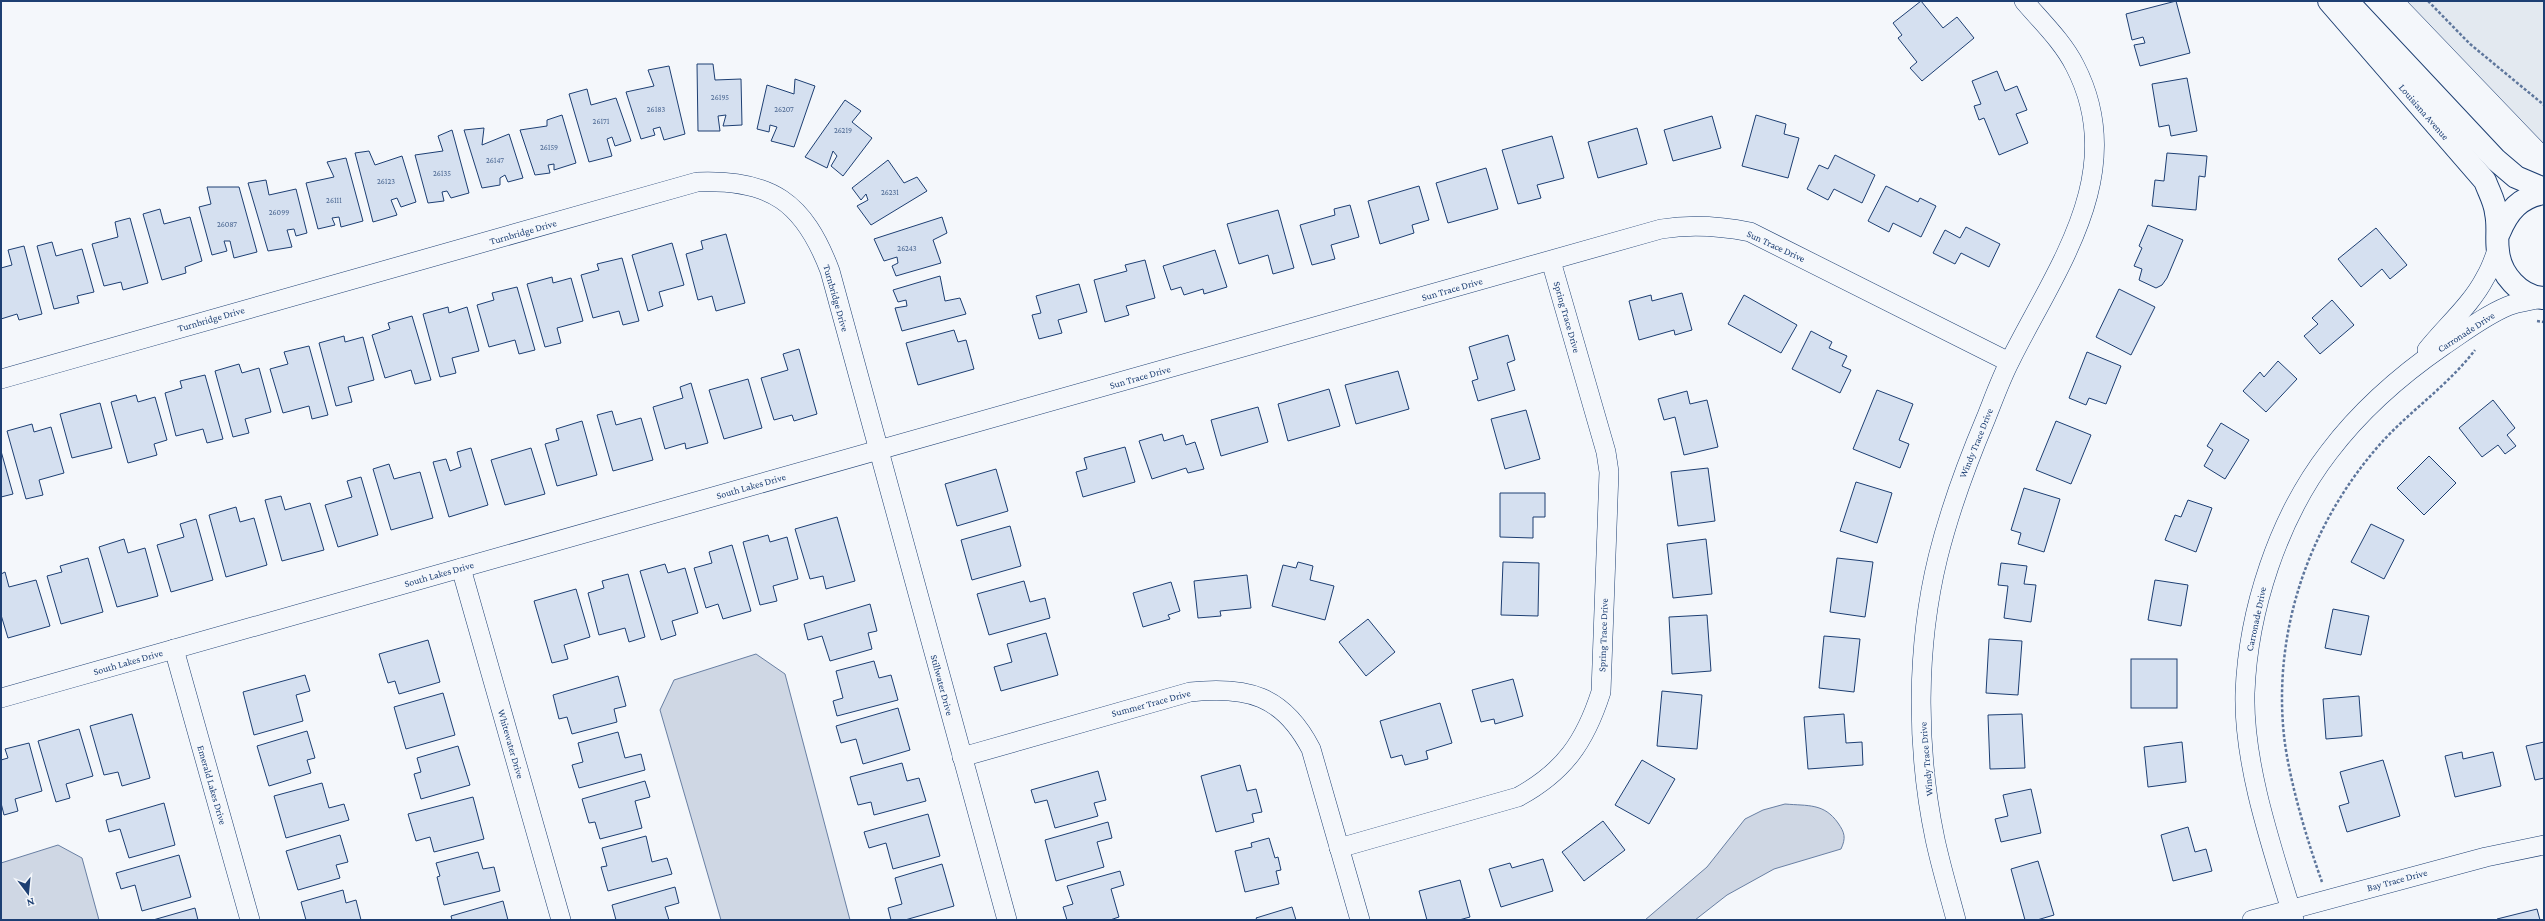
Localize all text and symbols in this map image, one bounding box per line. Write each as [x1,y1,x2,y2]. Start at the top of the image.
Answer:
street label: Louisiana Avenue [2397,82,2452,143]
house number: 26195 [711,93,729,102]
house number: 26183 [647,105,665,114]
house number: 26207 [774,105,794,114]
house number: 26171 [593,117,610,126]
house number: 26219 [834,126,852,135]
house number: 26159 [540,143,558,152]
house number: 26147 [486,156,504,165]
house number: 26135 [433,169,451,178]
house number: 26123 [377,177,395,186]
house number: 26231 [881,188,899,197]
house number: 26111 [326,196,342,205]
house number: 26099 [269,208,289,217]
street label: Turnbridge Drive [488,217,558,247]
house number: 26087 [217,220,237,229]
street label: Sun Trace Drive [1745,228,1807,265]
house number: 26243 [897,244,917,253]
street label: Turnbridge Drive [821,263,851,333]
street label: Sun Trace Drive [1420,275,1484,303]
street label: Spring Trace Drive [1552,280,1583,355]
street label: Turnbridge Drive [176,304,246,334]
street label: Carronade Drive [2435,309,2497,354]
street label: Sun Trace Drive [1108,363,1172,391]
street label: Windy Trace Drive [1957,406,1995,480]
street label: South Lakes Drive [715,471,788,501]
street label: South Lakes Drive [403,559,476,589]
street label: Carronade Drive [2244,585,2268,652]
street label: Spring Trace Drive [1596,597,1610,672]
street label: South Lakes Drive [92,647,165,677]
street label: Stillwater Drive [929,653,956,717]
street label: Summer Trace Drive [1110,687,1192,719]
street label: Whitewater Drive [496,708,526,780]
street label: Windy Trace Drive [1917,721,1935,796]
street label: Emerald Lakes Drive [195,744,229,826]
street label: Bay Trace Drive [2366,866,2429,893]
north arrow [8,873,48,913]
text: N [25,896,36,910]

